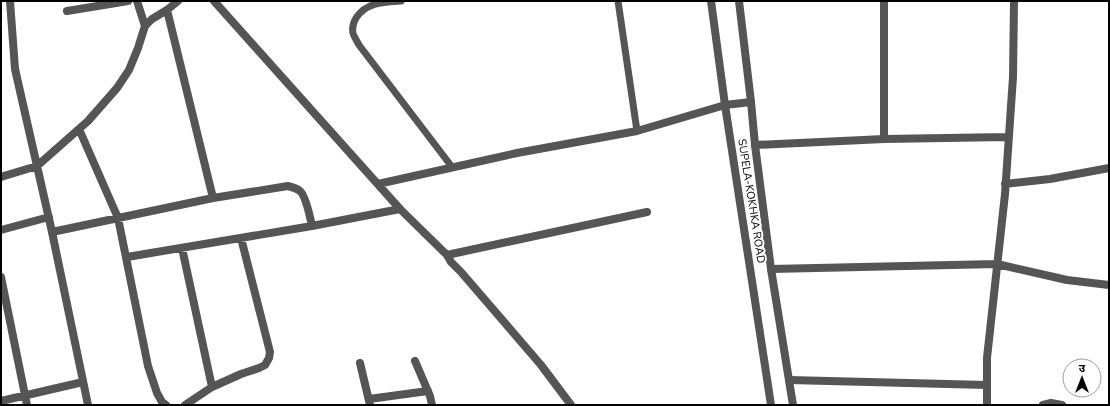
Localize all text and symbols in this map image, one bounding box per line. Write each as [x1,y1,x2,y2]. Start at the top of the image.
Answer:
street label: SUPELA-KOKHKA ROAD [734,138,769,264]
north arrow [1062,358,1102,398]
text: उ [1079,361,1086,376]

